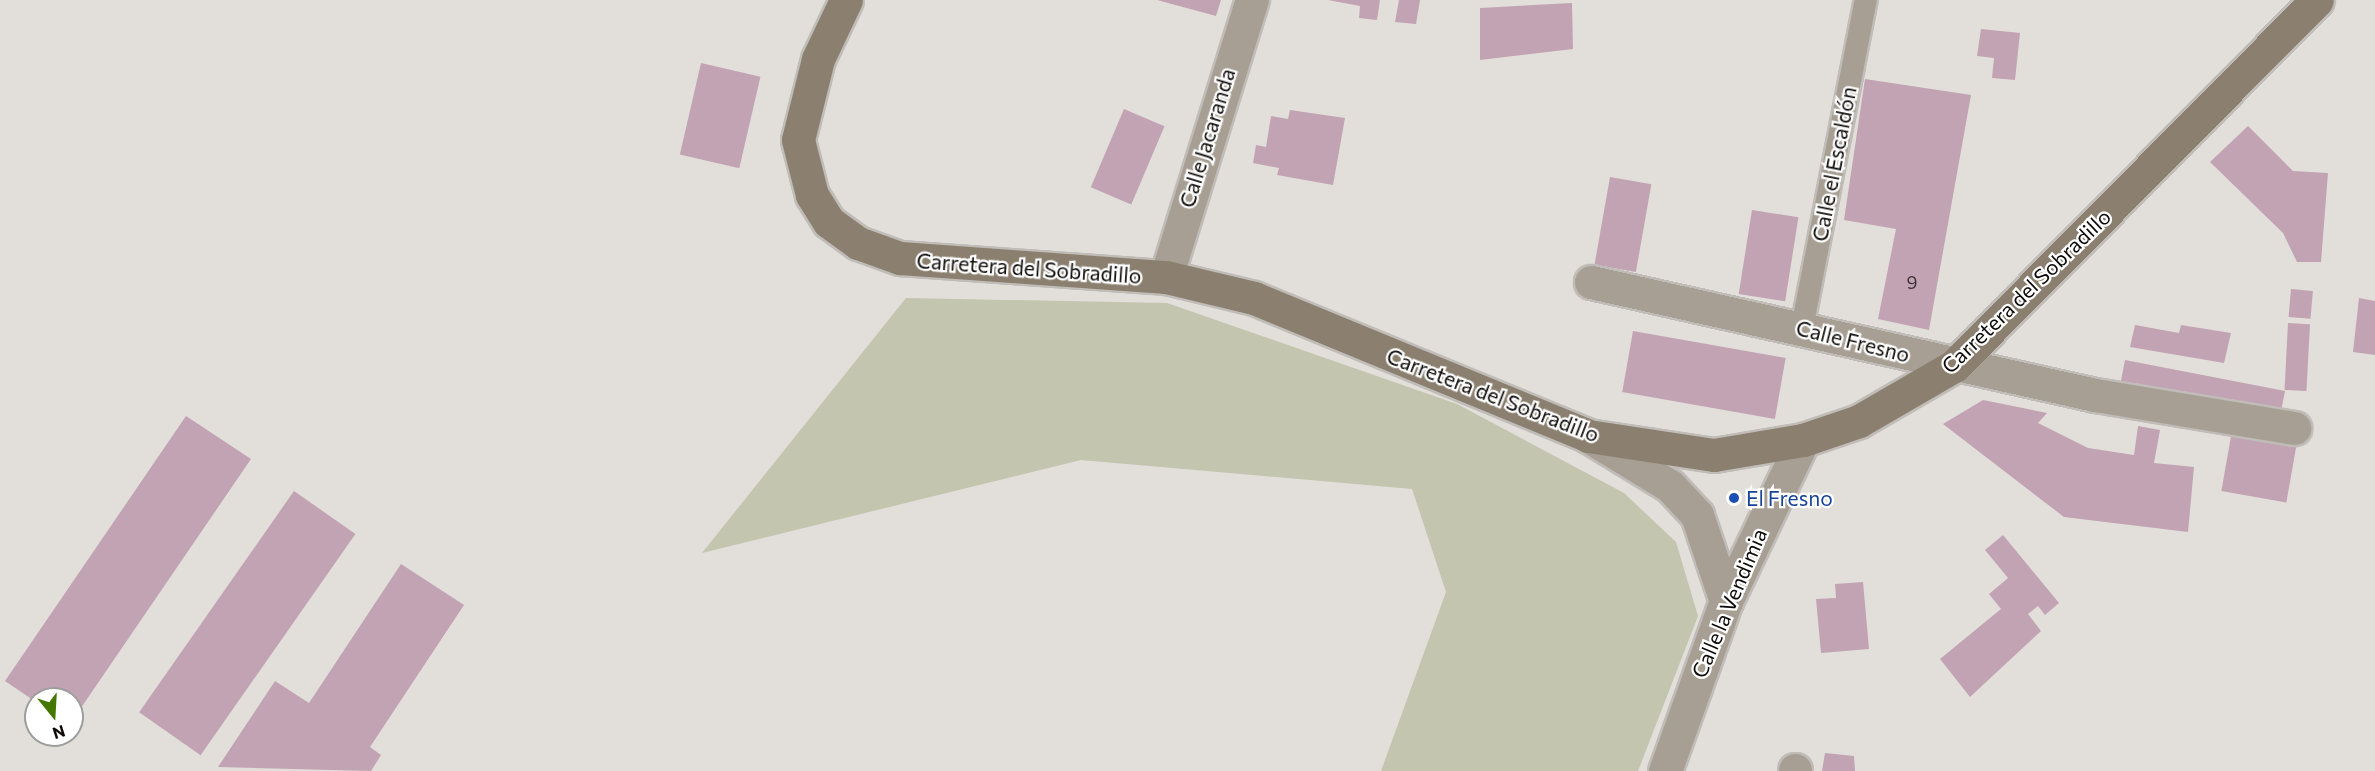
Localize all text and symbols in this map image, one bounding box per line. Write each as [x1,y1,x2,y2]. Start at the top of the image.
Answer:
street label: Calle Jacaranda [1174,66,1240,210]
street label: Calle el Escaldón [1807,85,1861,243]
street label: Carretera del Sobradillo [1936,204,2116,378]
street label: Carretera del Sobradillo [916,248,1142,288]
house number: 9 [1907,271,1917,293]
street label: Calle Fresno [1794,315,1912,367]
street label: Carretera del Sobradillo [1383,343,1603,447]
place label: El Fresno [1746,485,1833,511]
marker: El Fresno [1727,491,1741,505]
street label: Calle la Vendimia [1686,525,1772,681]
north arrow [24,687,84,747]
text: N [50,722,68,744]

